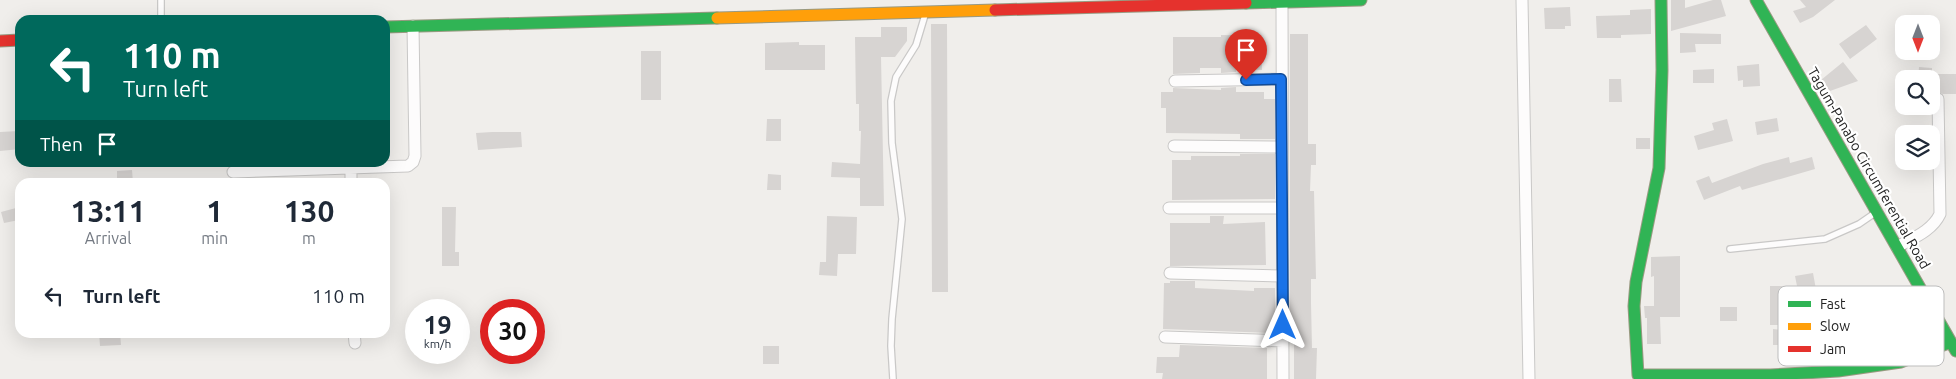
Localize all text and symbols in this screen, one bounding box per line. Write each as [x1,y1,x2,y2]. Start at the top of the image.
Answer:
north arrow [1895,15,1940,60]
map controls [1895,15,1940,170]
pin [1225,29,1267,80]
icon: left [40,35,105,100]
text: 110 m [123,35,221,75]
icon: arrive [1232,36,1260,64]
street label: Tagum-Panabo Circumferential Road [1805,64,1933,272]
button: search [1895,70,1940,115]
text: Turn left [123,76,208,101]
button: layers [1895,125,1940,170]
icon: arrive [93,130,121,158]
text: Then [40,133,83,155]
text: 13:11 [71,194,146,228]
text: 1 [206,194,223,228]
text: 130 [284,194,334,228]
text: Arrival [85,229,131,247]
text: min [201,229,228,247]
text: m [302,229,316,247]
icon: left [40,282,68,310]
text: Turn left [83,285,161,307]
text: 110 m [312,285,365,307]
legend [1778,286,1944,366]
text: Fast [1820,296,1846,312]
position arrow [1256,298,1308,350]
speed limit sign: 30 [480,299,545,364]
text: 19 [423,311,452,339]
text: Slow [1820,318,1850,334]
text: km/h [424,337,451,350]
text: Jam [1820,341,1846,357]

